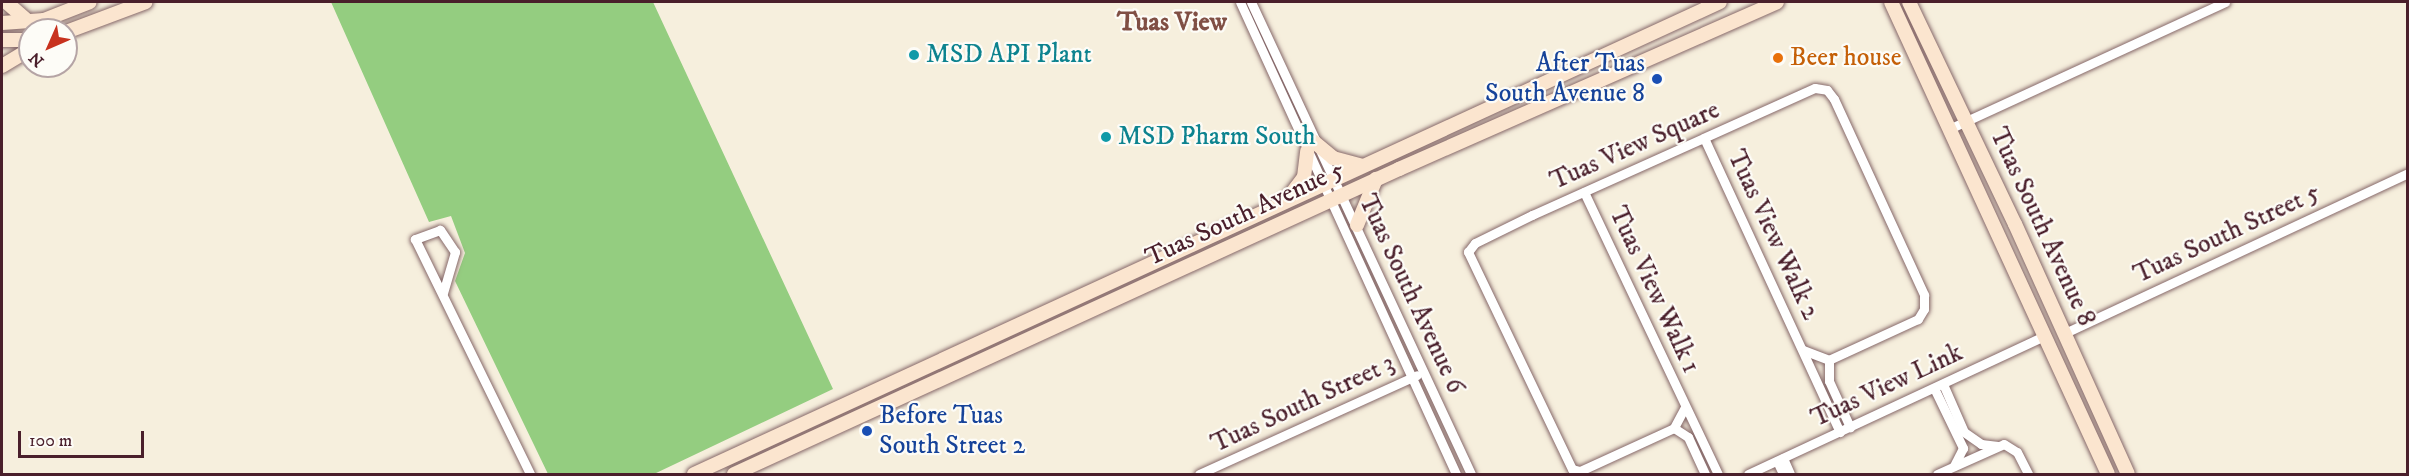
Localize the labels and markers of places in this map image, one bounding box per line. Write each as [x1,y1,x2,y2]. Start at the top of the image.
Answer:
place label: MSD API Plant [926,39,1092,71]
place label: Beer house [1790,42,1901,74]
marker: MSD API Plant [907,48,921,62]
place label: After Tuas South Avenue 8 [1485,48,1645,110]
marker: Beer house [1771,51,1785,65]
marker: After Tuas South Avenue 8 [1650,72,1664,86]
place label: MSD Pharm South [1118,121,1316,153]
marker: MSD Pharm South [1099,130,1113,144]
place label: Before Tuas South Street 2 [879,400,1025,461]
marker: Before Tuas South Street 2 [860,424,874,438]

